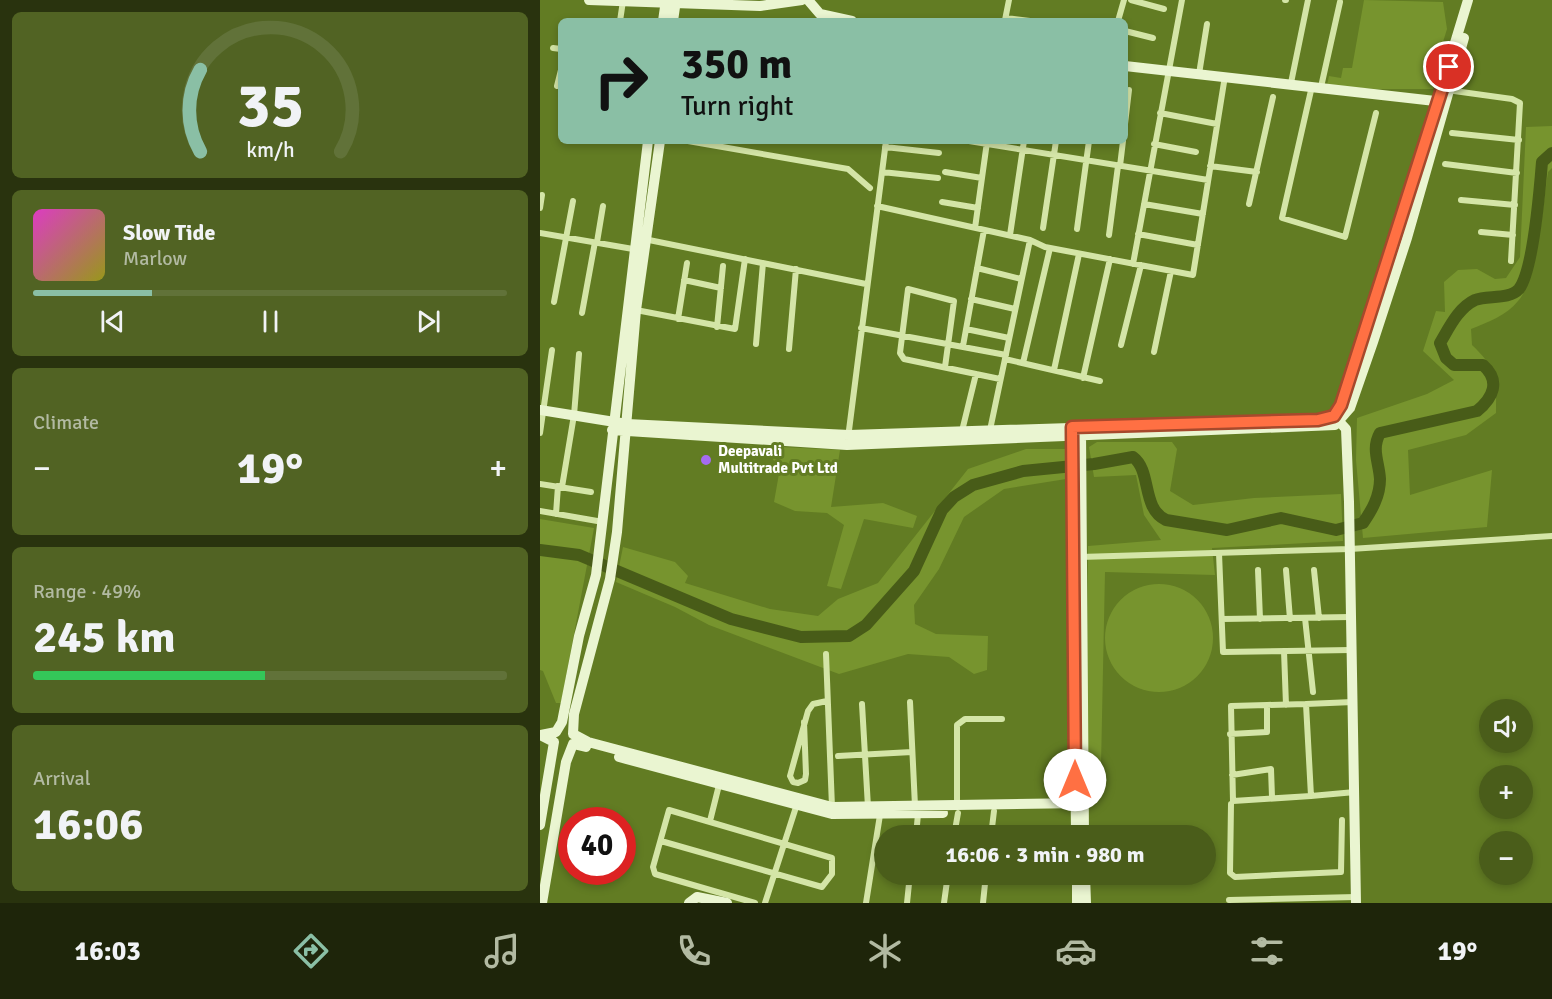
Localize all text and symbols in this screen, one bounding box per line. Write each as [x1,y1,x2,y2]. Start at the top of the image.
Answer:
text: 350 m [681,39,792,90]
pin [1423,41,1474,92]
icon: right [582,42,660,120]
icon: arrive [1432,50,1465,83]
text: 35 [236,67,304,144]
text: Turn right [681,90,794,123]
text: km/h [246,137,294,163]
text: Slow Tide [123,219,215,246]
text: Marlow [123,246,187,271]
icon: previous [96,305,129,338]
icon: pause [254,305,287,338]
icon: next [412,305,445,338]
text: Climate [33,410,99,435]
text: 19° [237,441,303,496]
place label: Deepavali Multitrade Pvt Ltd [718,442,838,477]
text: − [33,448,51,489]
text: + [489,448,507,489]
marker: Deepavali Multitrade Pvt Ltd [699,453,713,467]
text: Range · 49% [33,579,141,604]
text: 245 km [33,610,176,665]
map controls [1479,699,1533,885]
button: sound [1479,699,1533,753]
position arrow [1043,748,1107,812]
button: + [1479,765,1533,819]
text: Arrival [33,766,91,791]
text: 16:06 [33,797,143,852]
speed limit sign: 40 [558,807,636,885]
button: − [1479,831,1533,885]
text: 16:06 · 3 min · 980 m [945,841,1145,868]
icon: directions [290,930,332,972]
icon: music [481,930,523,972]
icon: phone [673,930,715,972]
icon: climate [864,930,906,972]
icon: car [1055,930,1097,972]
icon: filters [1246,930,1288,972]
text: 16:03 [75,935,141,968]
text: 19° [1437,935,1477,968]

